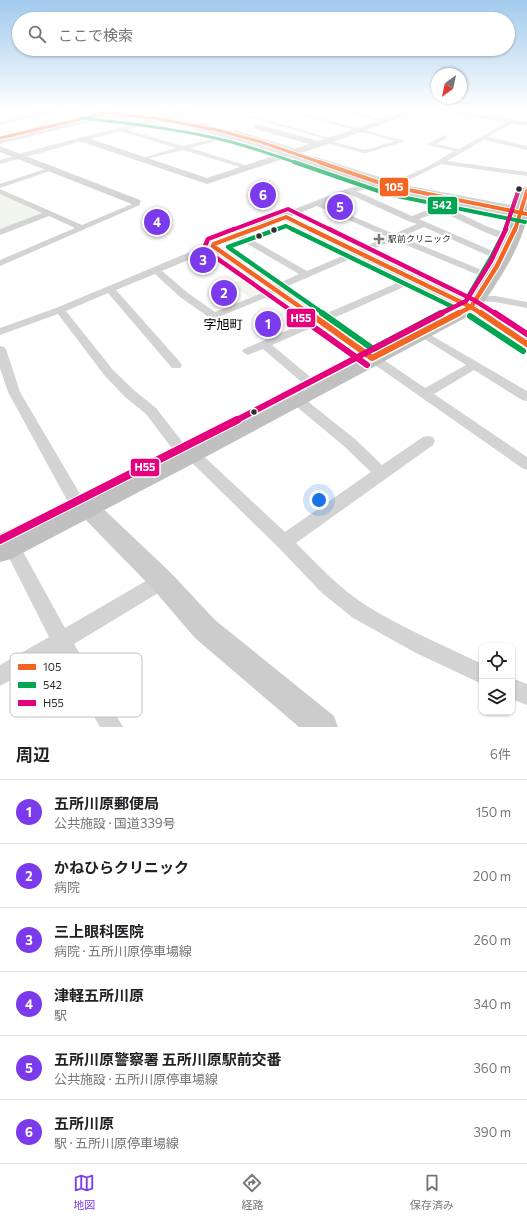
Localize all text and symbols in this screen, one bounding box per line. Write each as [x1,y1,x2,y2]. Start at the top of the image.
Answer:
search box [12,12,515,56]
icon: search [26,23,48,45]
text: ここで検索 [58,26,133,44]
north arrow [431,68,467,104]
line badge: 105 [379,177,409,197]
pin: 6 [250,180,276,210]
text: 105 [385,180,403,193]
unlabelled marker [514,184,524,194]
pin: 5 [327,192,353,222]
line badge: 542 [427,196,458,215]
text: 542 [432,198,452,211]
pin: 4 [144,207,170,237]
unlabelled marker [269,225,279,235]
unlabelled marker [254,231,264,241]
marker: 駅前クリニック [373,233,385,245]
place label: 駅前クリニック [388,233,451,244]
pin: 3 [190,245,216,275]
pin: 2 [211,278,237,308]
line badge: H55 [286,308,316,328]
pin: 1 [255,309,281,339]
text: H55 [290,311,312,324]
district label: 字旭町 [203,316,243,332]
unlabelled marker [249,407,259,417]
line badge: H55 [130,458,160,477]
text: H55 [134,460,156,473]
your location [309,490,329,510]
map controls [479,643,515,715]
button: locate [479,643,515,679]
legend [10,653,142,717]
text: 105 [43,660,61,673]
text: 542 [43,678,62,691]
button: layers [479,679,515,715]
text: H55 [43,696,64,709]
text: 周辺 [16,744,50,765]
text: 6件 [490,746,511,762]
text: 五所川原郵便局 [54,794,159,812]
text: 1 [26,804,32,820]
text: 150 m [476,804,511,820]
text: 公共施設 · 国道339号 [54,815,176,831]
text: かねひらクリニック [54,858,189,876]
text: 2 [25,868,33,884]
text: 200 m [473,868,511,884]
text: 病院 [54,879,80,895]
text: 三上眼科医院 [54,922,144,940]
text: 3 [25,932,33,948]
text: 260 m [474,932,511,948]
text: 病院 · 五所川原停車場線 [54,943,192,959]
text: 津軽五所川原 [54,986,144,1004]
text: 4 [25,996,33,1012]
text: 340 m [473,996,511,1012]
text: 駅 [54,1007,67,1023]
text: 五所川原警察署 五所川原駅前交番 [54,1050,282,1068]
text: 5 [25,1060,33,1076]
text: 360 m [473,1060,511,1076]
text: 公共施設 · 五所川原停車場線 [54,1071,218,1087]
text: 五所川原 [54,1114,114,1132]
text: 6 [25,1124,33,1140]
text: 390 m [473,1124,511,1140]
text: 駅 · 五所川原停車場線 [54,1135,179,1151]
tab: 地図 [73,1172,95,1212]
tab: 経路 [241,1172,263,1212]
tab: 保存済み [410,1172,454,1212]

